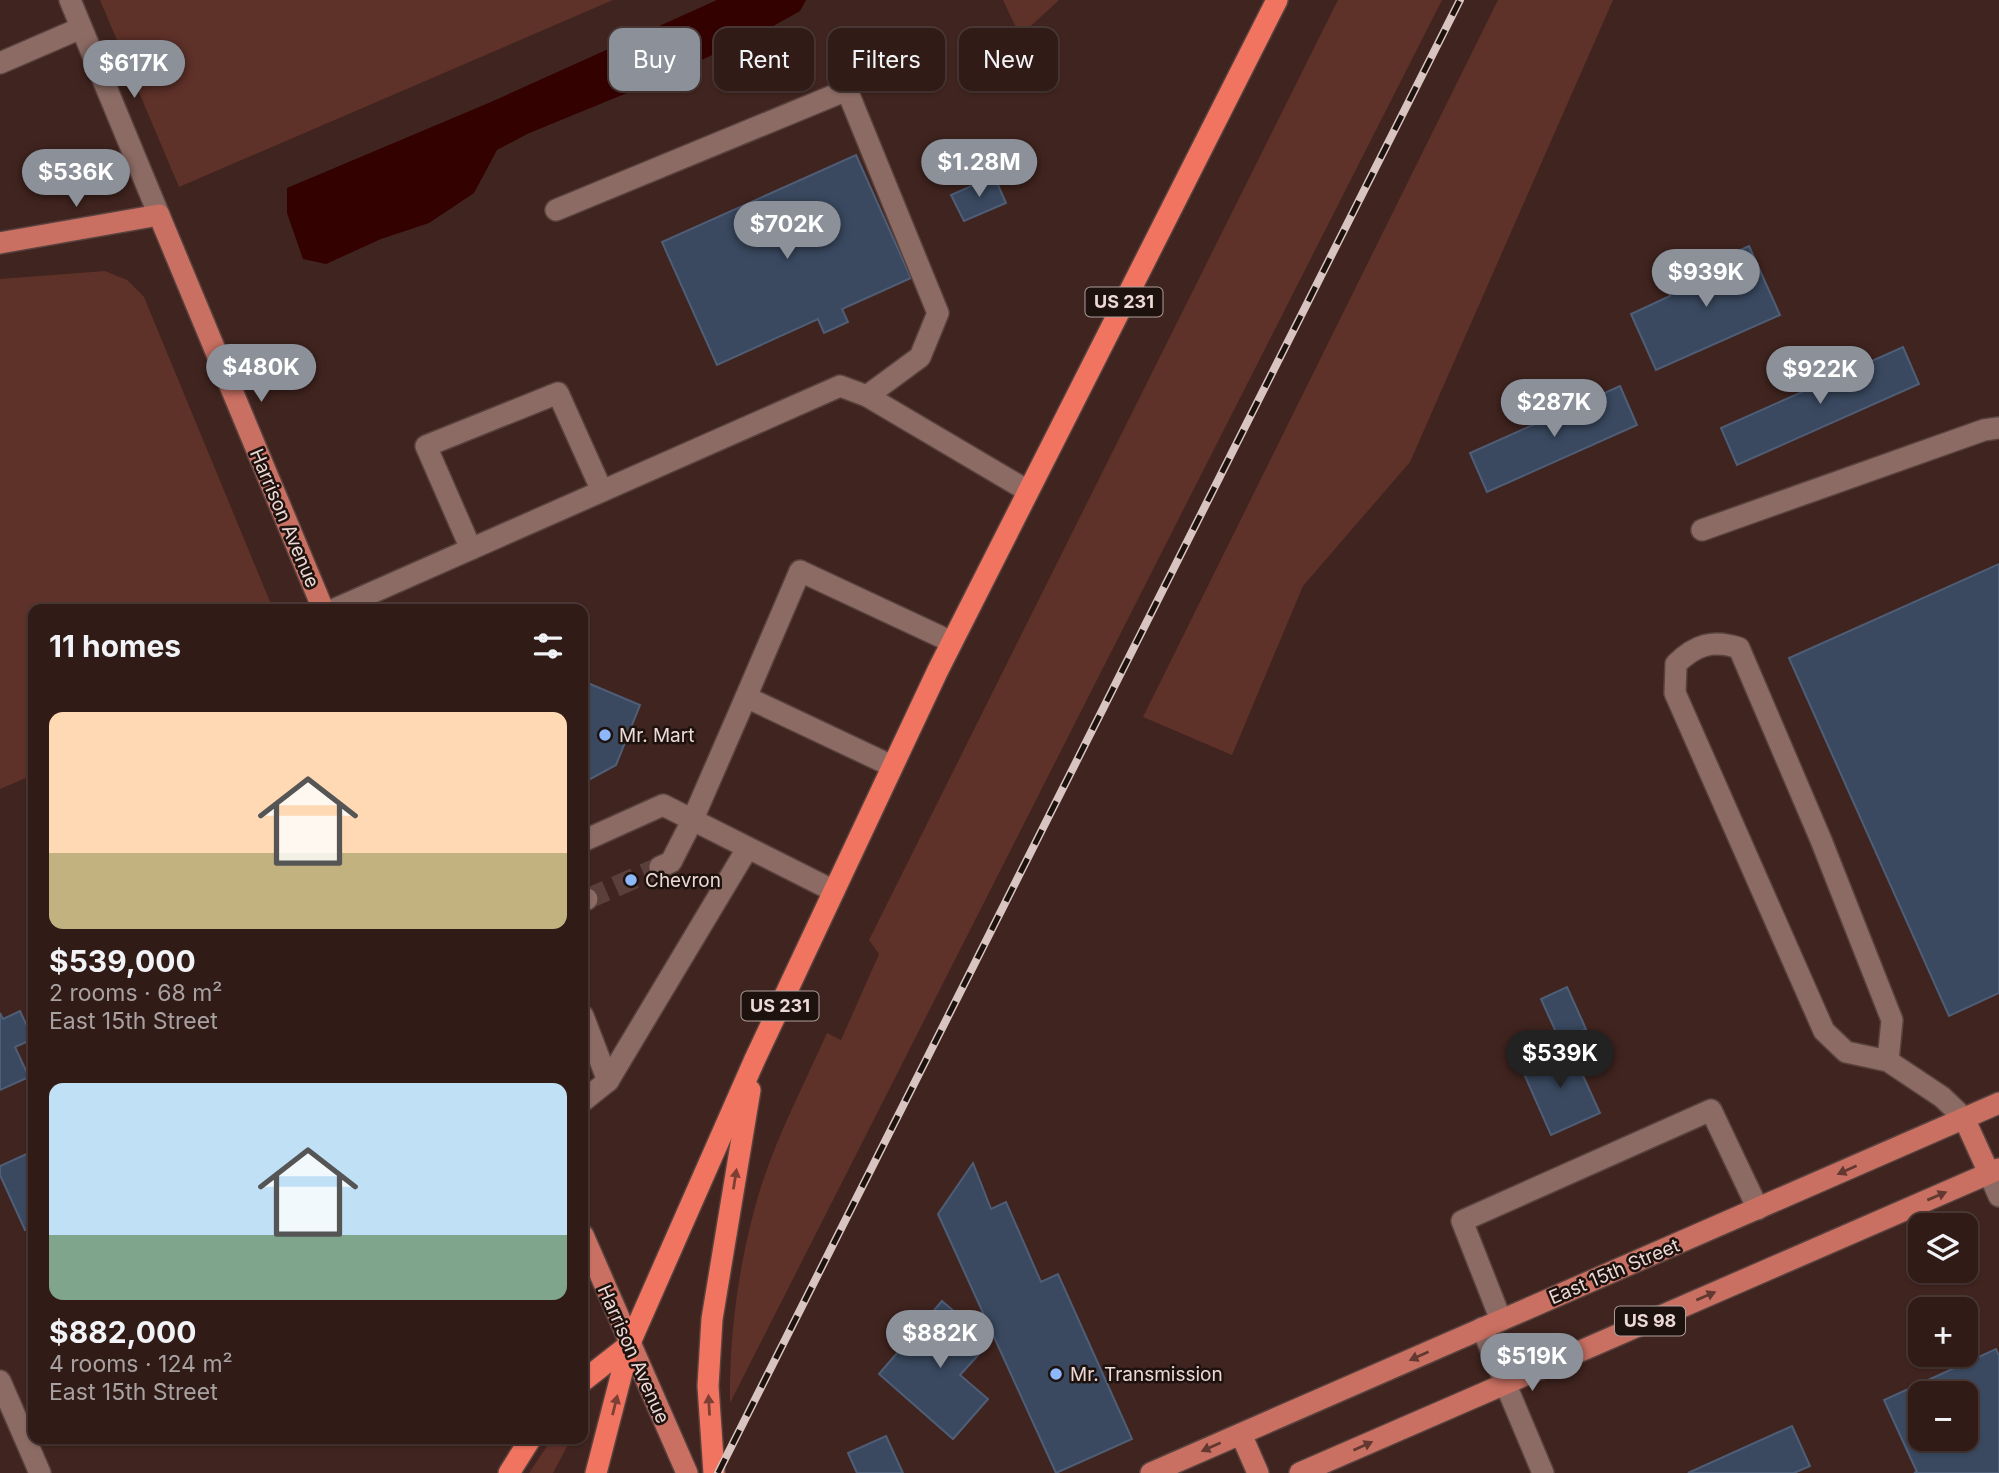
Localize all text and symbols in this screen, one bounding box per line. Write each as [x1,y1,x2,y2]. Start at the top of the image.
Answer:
chip: Buy [609,28,700,91]
chip: Rent [714,28,814,91]
chip: Filters [828,28,945,91]
chip: New [959,28,1058,91]
pin: $617K [85,41,183,100]
text: $617K [99,49,169,77]
pin: $1.28M [922,140,1036,199]
text: $1.28M [937,148,1021,176]
pin: $536K [27,150,125,209]
text: $536K [38,158,114,186]
pin: $702K [738,202,836,261]
text: $702K [750,210,824,238]
pin: $939K [1657,250,1755,309]
text: $939K [1668,258,1744,286]
road number: US 231 [1086,288,1162,316]
pin: $480K [212,344,310,404]
pin: $922K [1771,346,1869,406]
text: $480K [222,353,300,381]
text: $922K [1782,355,1858,383]
pin: $287K [1505,380,1603,439]
text: $287K [1517,388,1591,416]
street label: Harrison Avenue [245,445,324,591]
icon: filters [529,627,567,665]
text: 11 homes [49,628,181,664]
place label: Mr. Mart [619,724,694,747]
marker: Mr. Mart [597,727,613,743]
icon: home [245,758,371,884]
place label: Chevron [645,869,721,892]
marker: Chevron [623,872,639,888]
text: $539,000 [49,943,196,979]
text: 2 rooms · 68 m² [49,979,222,1007]
road number: US 231 [742,992,818,1021]
text: East 15th Street [49,1007,218,1035]
pin: $539K [1511,1030,1609,1090]
text: $539K [1522,1039,1598,1067]
icon: home [245,1129,371,1255]
one-way arrow [1837,1164,1857,1176]
one-way arrow [730,1168,741,1190]
one-way arrow [1927,1190,1948,1201]
map controls [1908,1213,1978,1451]
button: layers [1908,1213,1978,1283]
street label: East 15th Street [1546,1234,1683,1309]
street label: Harrison Avenue [593,1281,674,1427]
one-way arrow [1696,1290,1717,1301]
button: + [1908,1297,1978,1367]
road number: US 98 [1615,1306,1685,1336]
pin: $882K [891,1310,989,1370]
text: $882,000 [49,1314,196,1350]
text: $882K [902,1319,978,1347]
pin: $519K [1483,1334,1581,1393]
text: $519K [1496,1342,1568,1370]
text: 4 rooms · 124 m² [49,1350,233,1378]
one-way arrow [1409,1351,1430,1362]
place label: Mr. Transmission [1070,1363,1223,1386]
marker: Mr. Transmission [1048,1366,1064,1382]
text: East 15th Street [49,1378,218,1406]
button: − [1908,1381,1978,1451]
one-way arrow [609,1394,620,1416]
one-way arrow [704,1394,715,1416]
one-way arrow [1353,1440,1373,1452]
one-way arrow [1201,1441,1221,1453]

